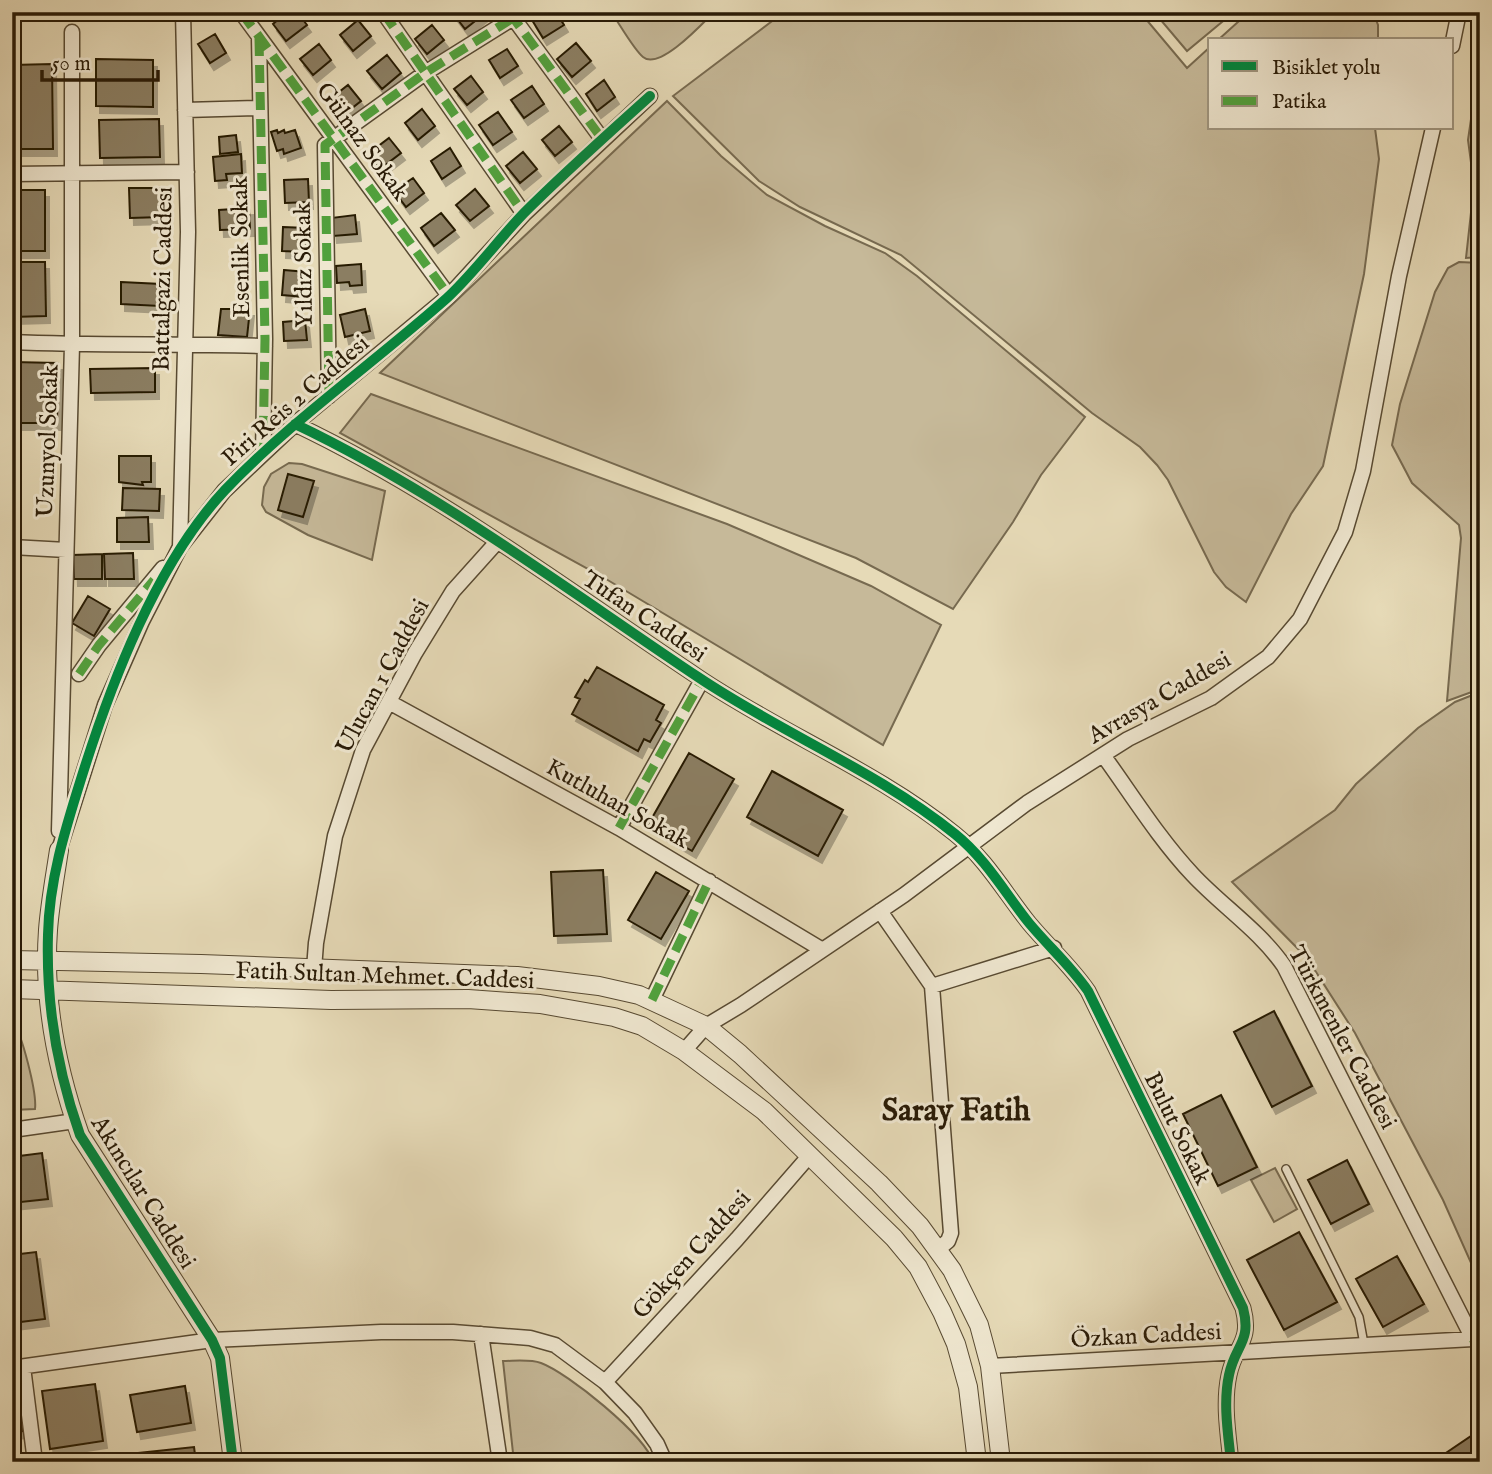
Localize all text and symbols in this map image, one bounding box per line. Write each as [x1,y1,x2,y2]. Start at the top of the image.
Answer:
scale bar [42,38,158,82]
legend [1208,38,1454,130]
text: 50 m [52,51,91,78]
text: Bisiklet yolu [1272,55,1381,82]
street label: Gülnaz Sokak [308,77,415,207]
text: Patika [1272,89,1327,116]
street label: Esenlik Sokak [225,176,258,318]
street label: Battalgazi Caddesi [146,186,181,372]
street label: Yıldız Sokak [288,202,321,328]
street label: Piri Reis 2 Caddesi [216,329,376,474]
street label: Uzunyol Sokak [30,364,67,518]
street label: Tufan Caddesi [576,564,712,670]
street label: Ulucan 1 Caddesi [329,594,437,760]
street label: Avrasya Caddesi [1082,645,1237,752]
street label: Kutluhan Sokak [540,752,695,857]
street label: Türkmenler Caddesi [1280,941,1403,1135]
street label: Fatih Sultan Mehmet. Caddesi [235,956,535,997]
street label: Bulut Sokak [1136,1067,1217,1190]
district label: Saray Fatih [882,1091,1031,1132]
street label: Akıncılar Caddesi [83,1110,202,1275]
street label: Gökçen Caddesi [626,1184,758,1326]
street label: Özkan Caddesi [1070,1317,1222,1356]

